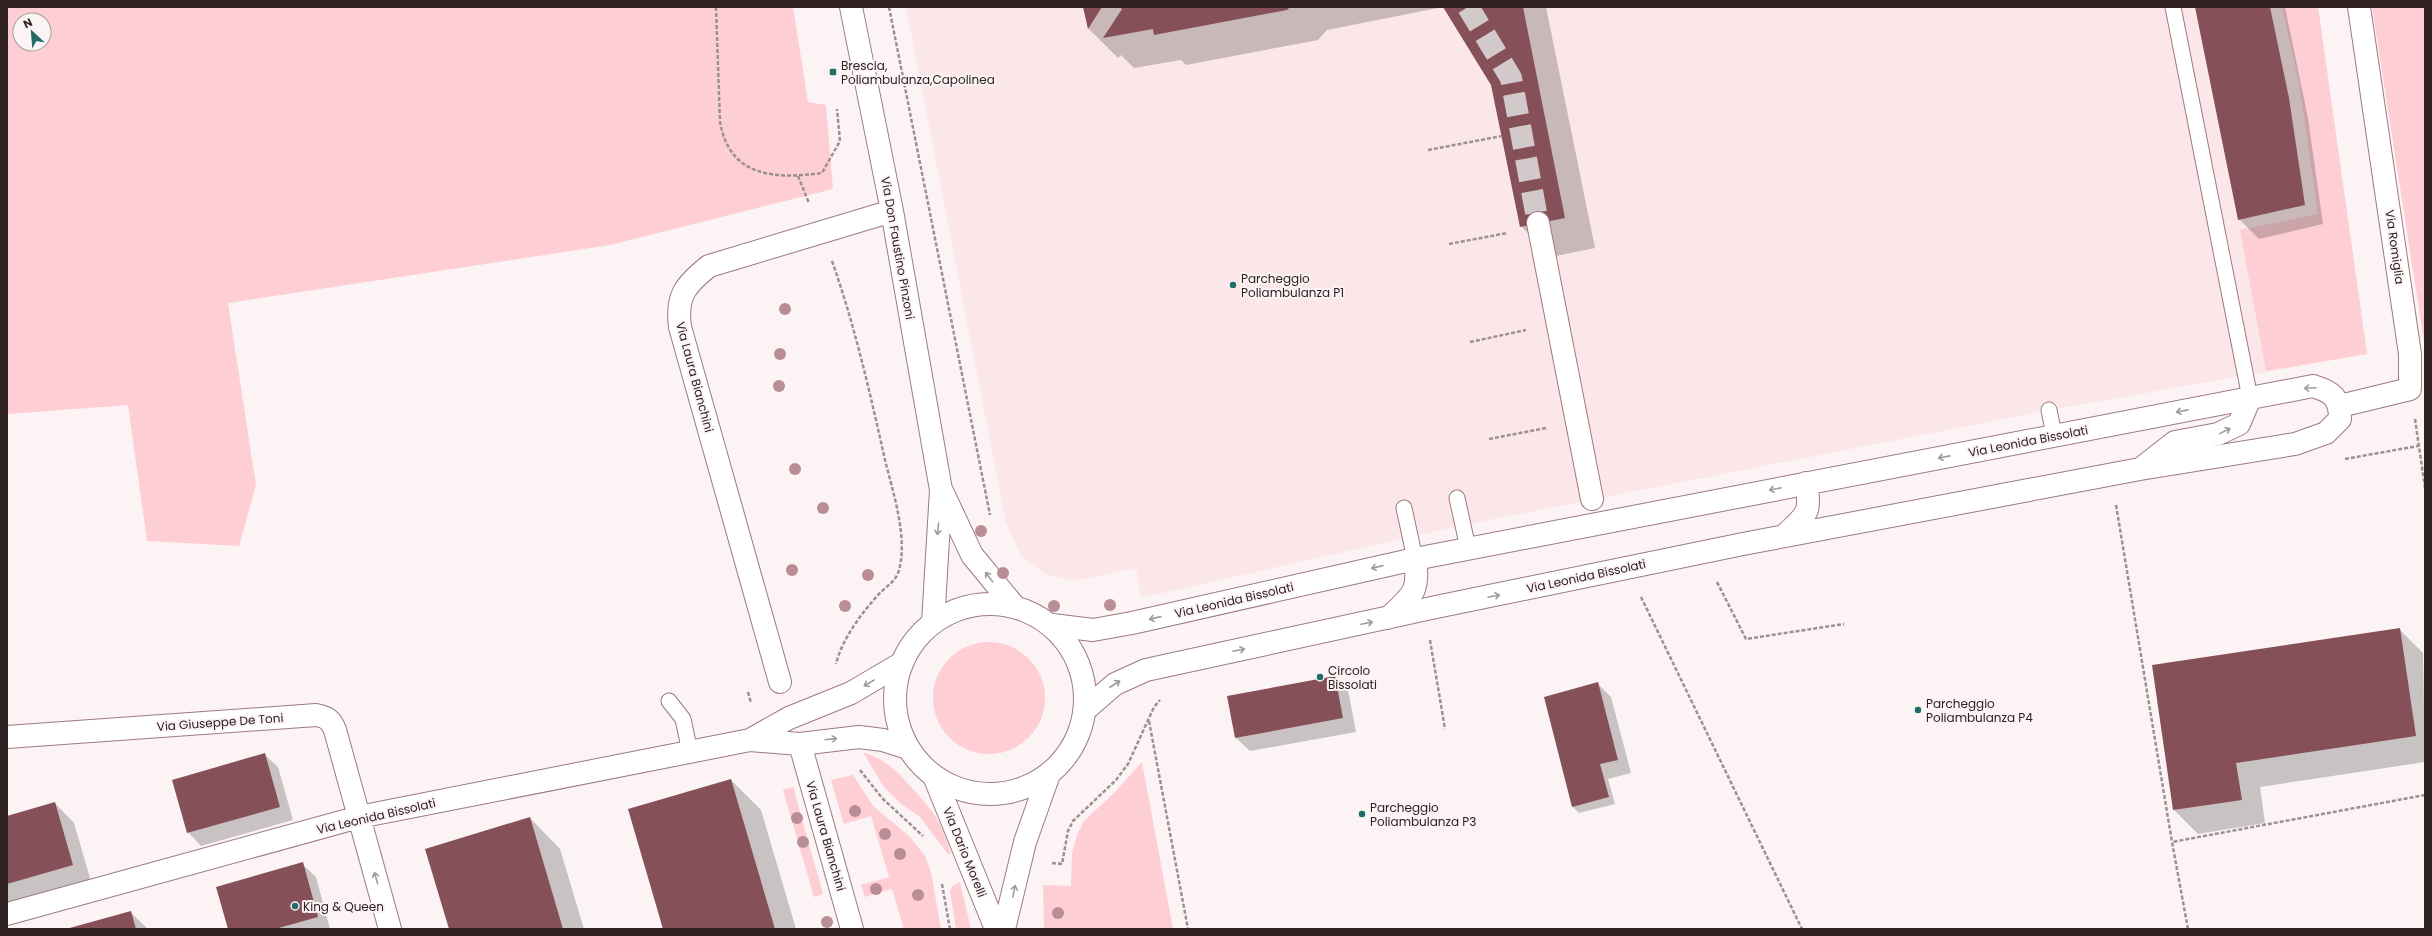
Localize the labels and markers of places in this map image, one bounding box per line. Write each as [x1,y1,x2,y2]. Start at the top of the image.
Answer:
place label: Brescia, Poliambulanza,Capolinea [841,57,995,88]
marker: Brescia, Poliambulanza,Capolinea [828,67,838,77]
place label: Parcheggio Poliambulanza P1 [1241,270,1344,301]
marker: Parcheggio Poliambulanza P1 [1228,280,1238,290]
place label: Circolo Bissolati [1328,662,1377,693]
marker: Circolo Bissolati [1315,672,1325,682]
place label: Parcheggio Poliambulanza P4 [1926,695,2033,726]
marker: Parcheggio Poliambulanza P4 [1913,705,1923,715]
place label: Parcheggio Poliambulanza P3 [1370,799,1476,830]
marker: Parcheggio Poliambulanza P3 [1357,809,1367,819]
place label: King & Queen [303,898,384,915]
marker: King & Queen [290,901,300,911]

